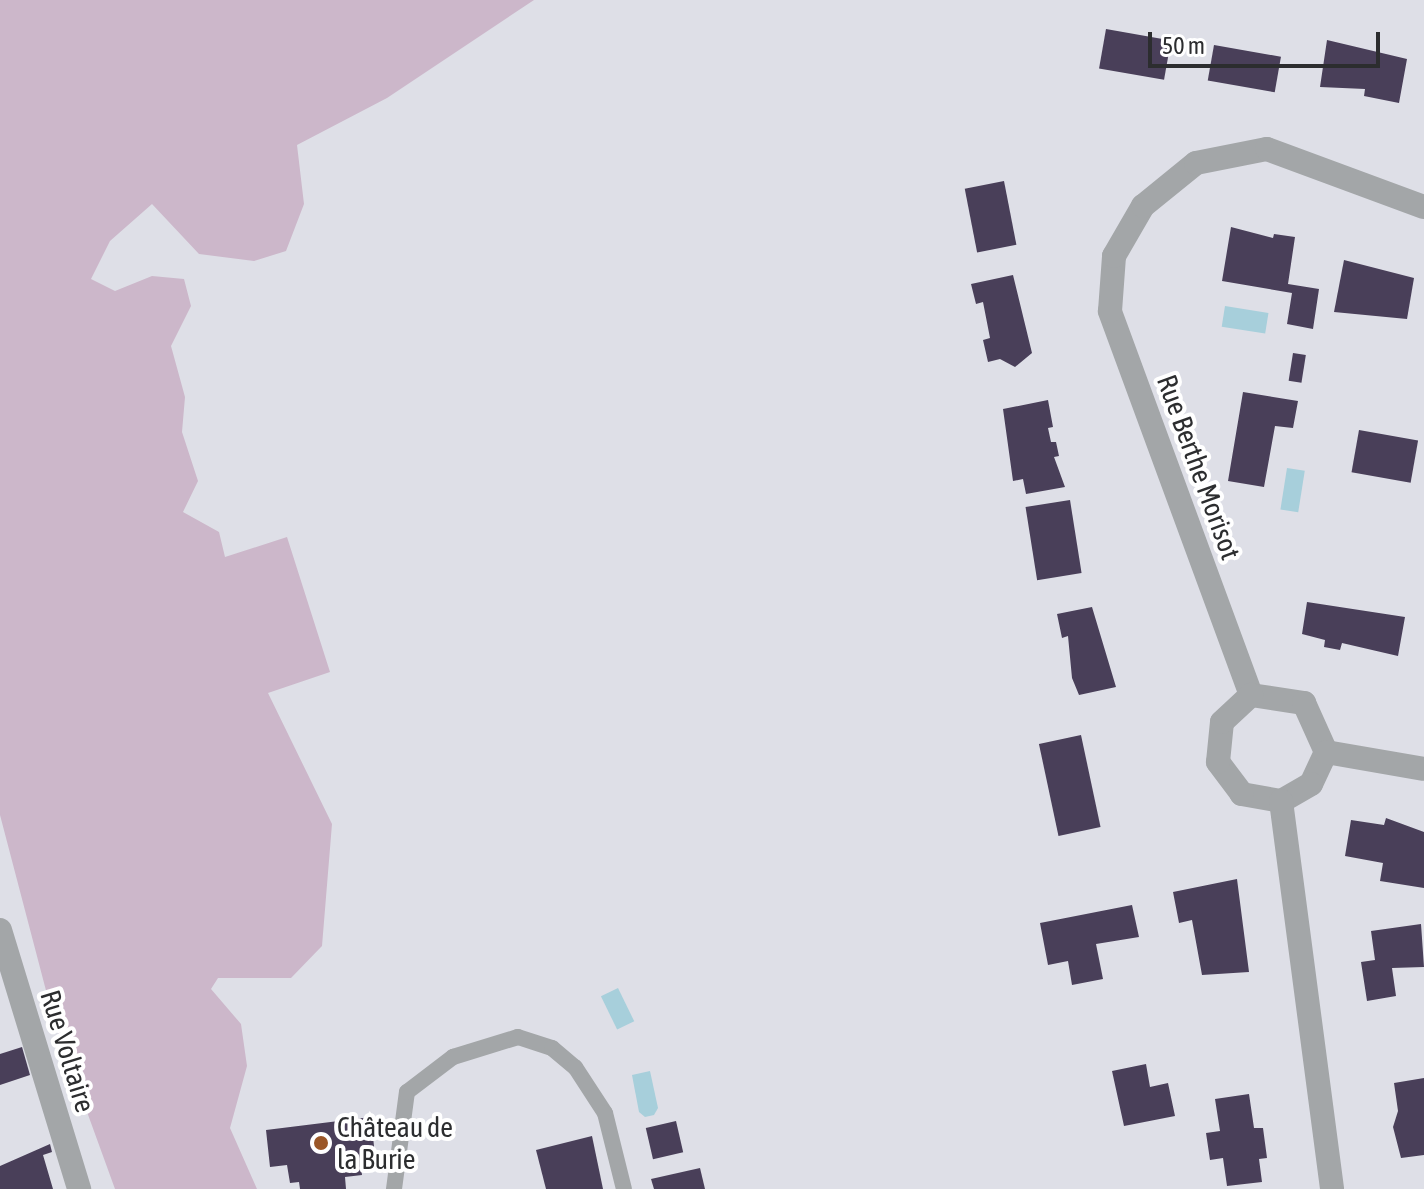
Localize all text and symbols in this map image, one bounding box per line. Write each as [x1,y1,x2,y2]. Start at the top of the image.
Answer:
scale bar [1152,16,1384,66]
text: 50 m [1162,32,1205,59]
street label: Rue Berthe Morisot [1150,370,1248,564]
street label: Rue Voltaire [34,986,102,1116]
place label: Château de la Burie [337,1110,453,1176]
marker: Château de la Burie [312,1134,330,1152]

